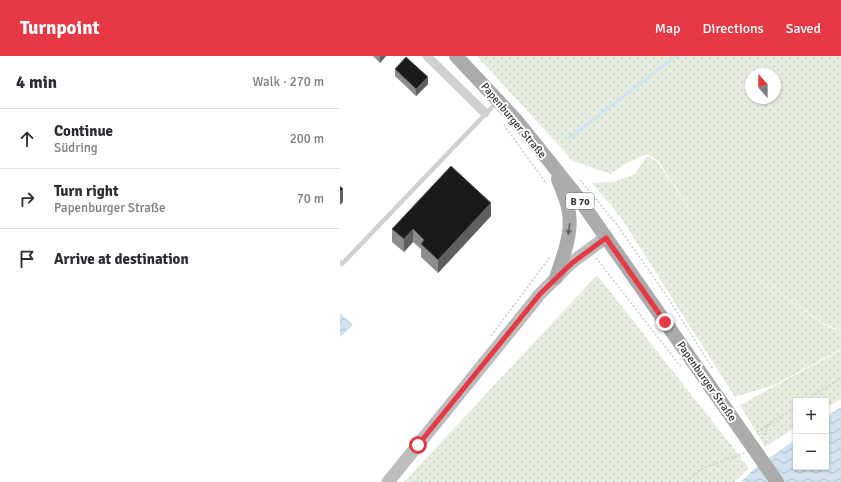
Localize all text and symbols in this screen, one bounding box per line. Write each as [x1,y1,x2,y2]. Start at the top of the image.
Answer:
text: Turnpoint [20,16,100,40]
text: Map [655,20,681,37]
text: Directions [703,20,764,37]
text: Saved [786,20,821,37]
north arrow [745,68,781,104]
text: 4 min [16,72,57,93]
text: Walk · 270 m [253,74,324,90]
street label: Papenburger Straße [478,80,549,161]
text: Continue [54,122,113,140]
icon: ahead [16,128,38,150]
text: 200 m [290,131,324,147]
text: Südring [54,140,98,156]
text: Turn right [54,182,119,200]
icon: right [16,188,38,210]
text: 70 m [297,191,324,207]
road number: B 70 [566,193,594,209]
text: Papenburger Straße [54,200,166,216]
one-way arrow [566,223,572,235]
icon: arrive [16,248,38,270]
text: Arrive at destination [54,250,189,268]
route end [656,313,674,331]
street label: Papenburger Straße [674,339,739,424]
map controls [793,398,829,470]
button: + [793,398,829,434]
button: − [793,434,829,470]
route start [409,436,427,454]

